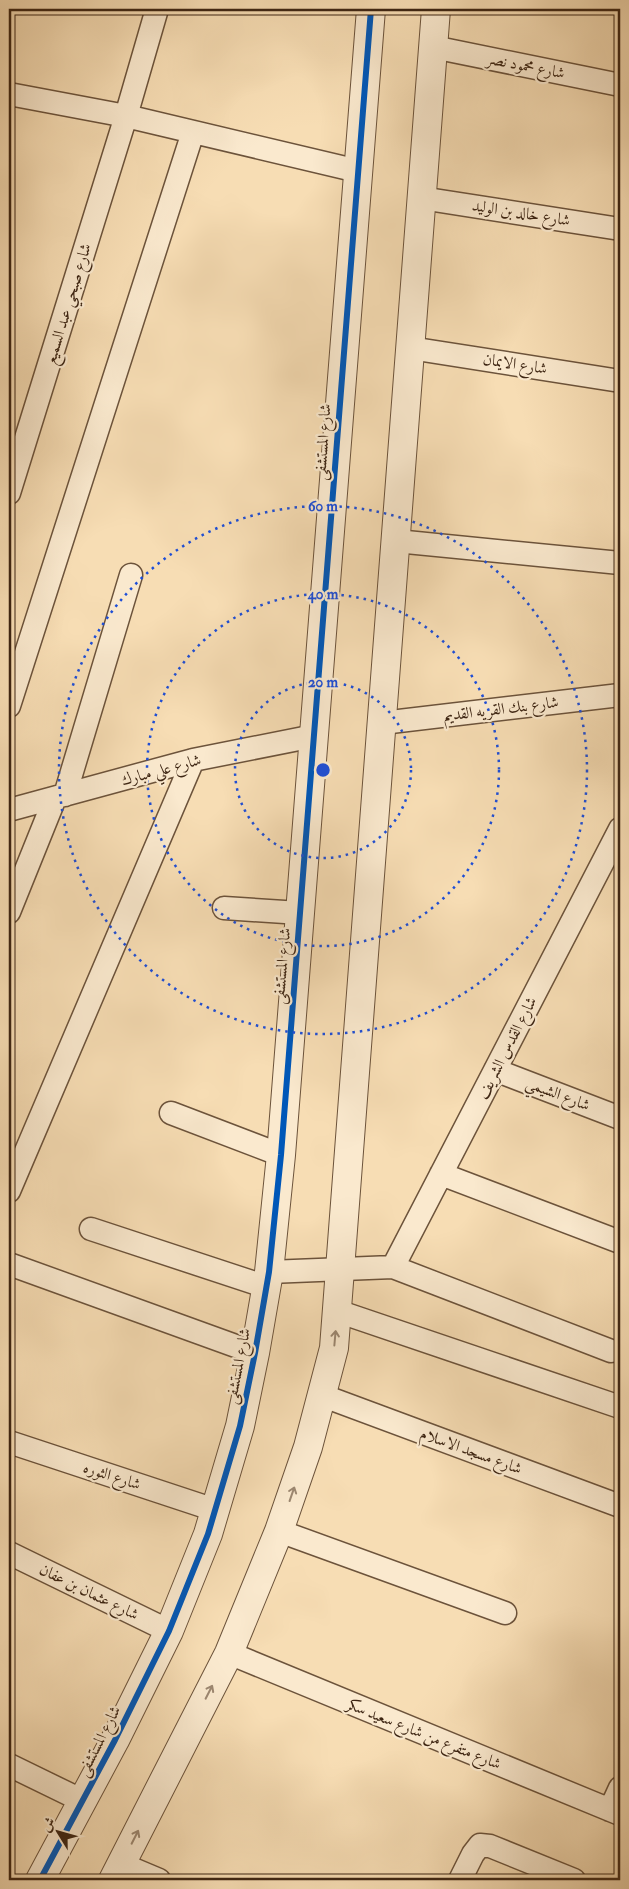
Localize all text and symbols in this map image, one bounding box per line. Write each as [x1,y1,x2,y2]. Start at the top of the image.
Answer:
street label: شارع محمود نصر [483,48,567,86]
street label: شارع خالد بن الوليد [470,195,572,234]
street label: شارع صبحي عبد السميع [40,241,101,368]
street label: شارع الايمان [481,349,549,382]
street label: شارع المستشفى [310,403,339,481]
text: 60 m [308,497,338,516]
text: 40 m [307,585,339,604]
text: 20 m [308,673,338,692]
street label: شارع بنك القريه القديم [442,692,560,730]
street label: شارع علي مبارك [119,750,205,795]
centre of rings [314,761,332,779]
street label: شارع المستشفى [269,927,298,1005]
street label: شارع القدس الشريف [473,993,544,1104]
street label: شارع الشيمي [521,1073,593,1120]
street label: شارع المستشفى [221,1326,258,1406]
one-way arrow [330,1330,340,1346]
street label: شارع مسجد الاسلام [416,1423,525,1482]
street label: شارع الثوره [80,1457,143,1498]
one-way arrow [288,1487,297,1502]
street label: شارع عثمان بن عفان [35,1559,142,1627]
one-way arrow [205,1685,214,1700]
street label: شارع متفرع من شارع سعيد سكر [341,1693,504,1777]
street label: شارع المستشفى [73,1702,128,1781]
north arrow [32,1806,82,1856]
text: ش [37,1814,59,1835]
one-way arrow [131,1830,140,1845]

